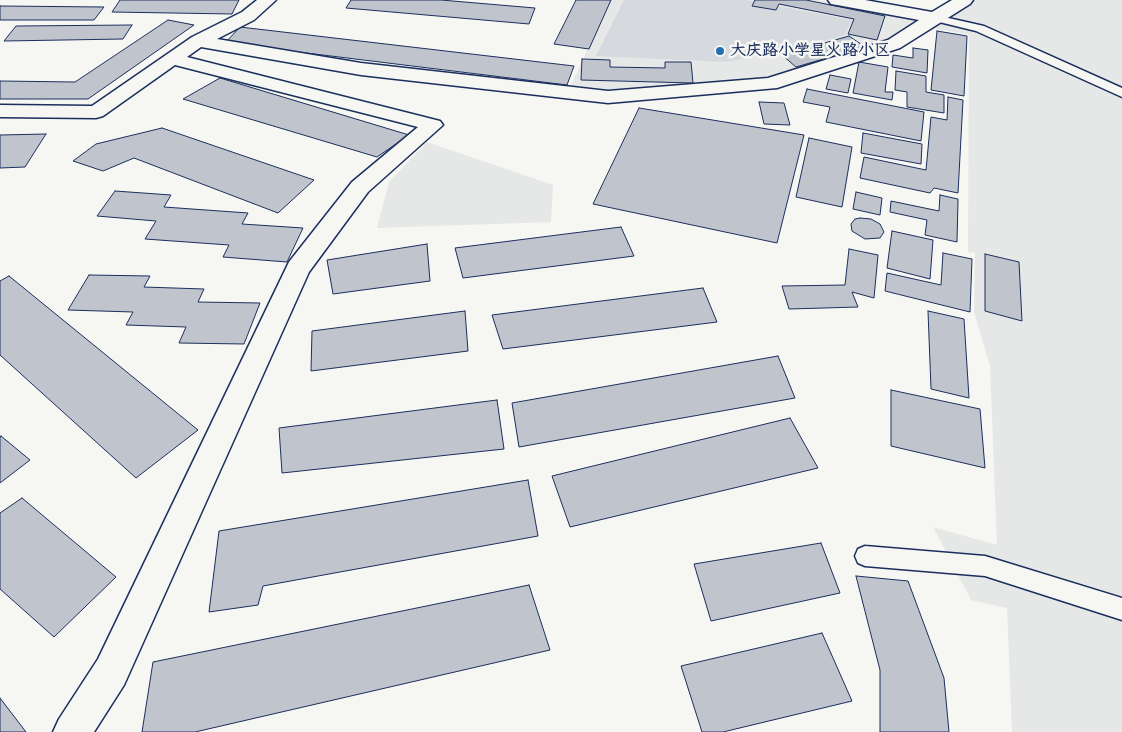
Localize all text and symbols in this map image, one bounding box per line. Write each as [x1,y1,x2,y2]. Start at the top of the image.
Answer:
place label: 大庆路小学星火路小区 [730,41,890,61]
marker: 大庆路小学星火路小区 [714,45,726,57]

